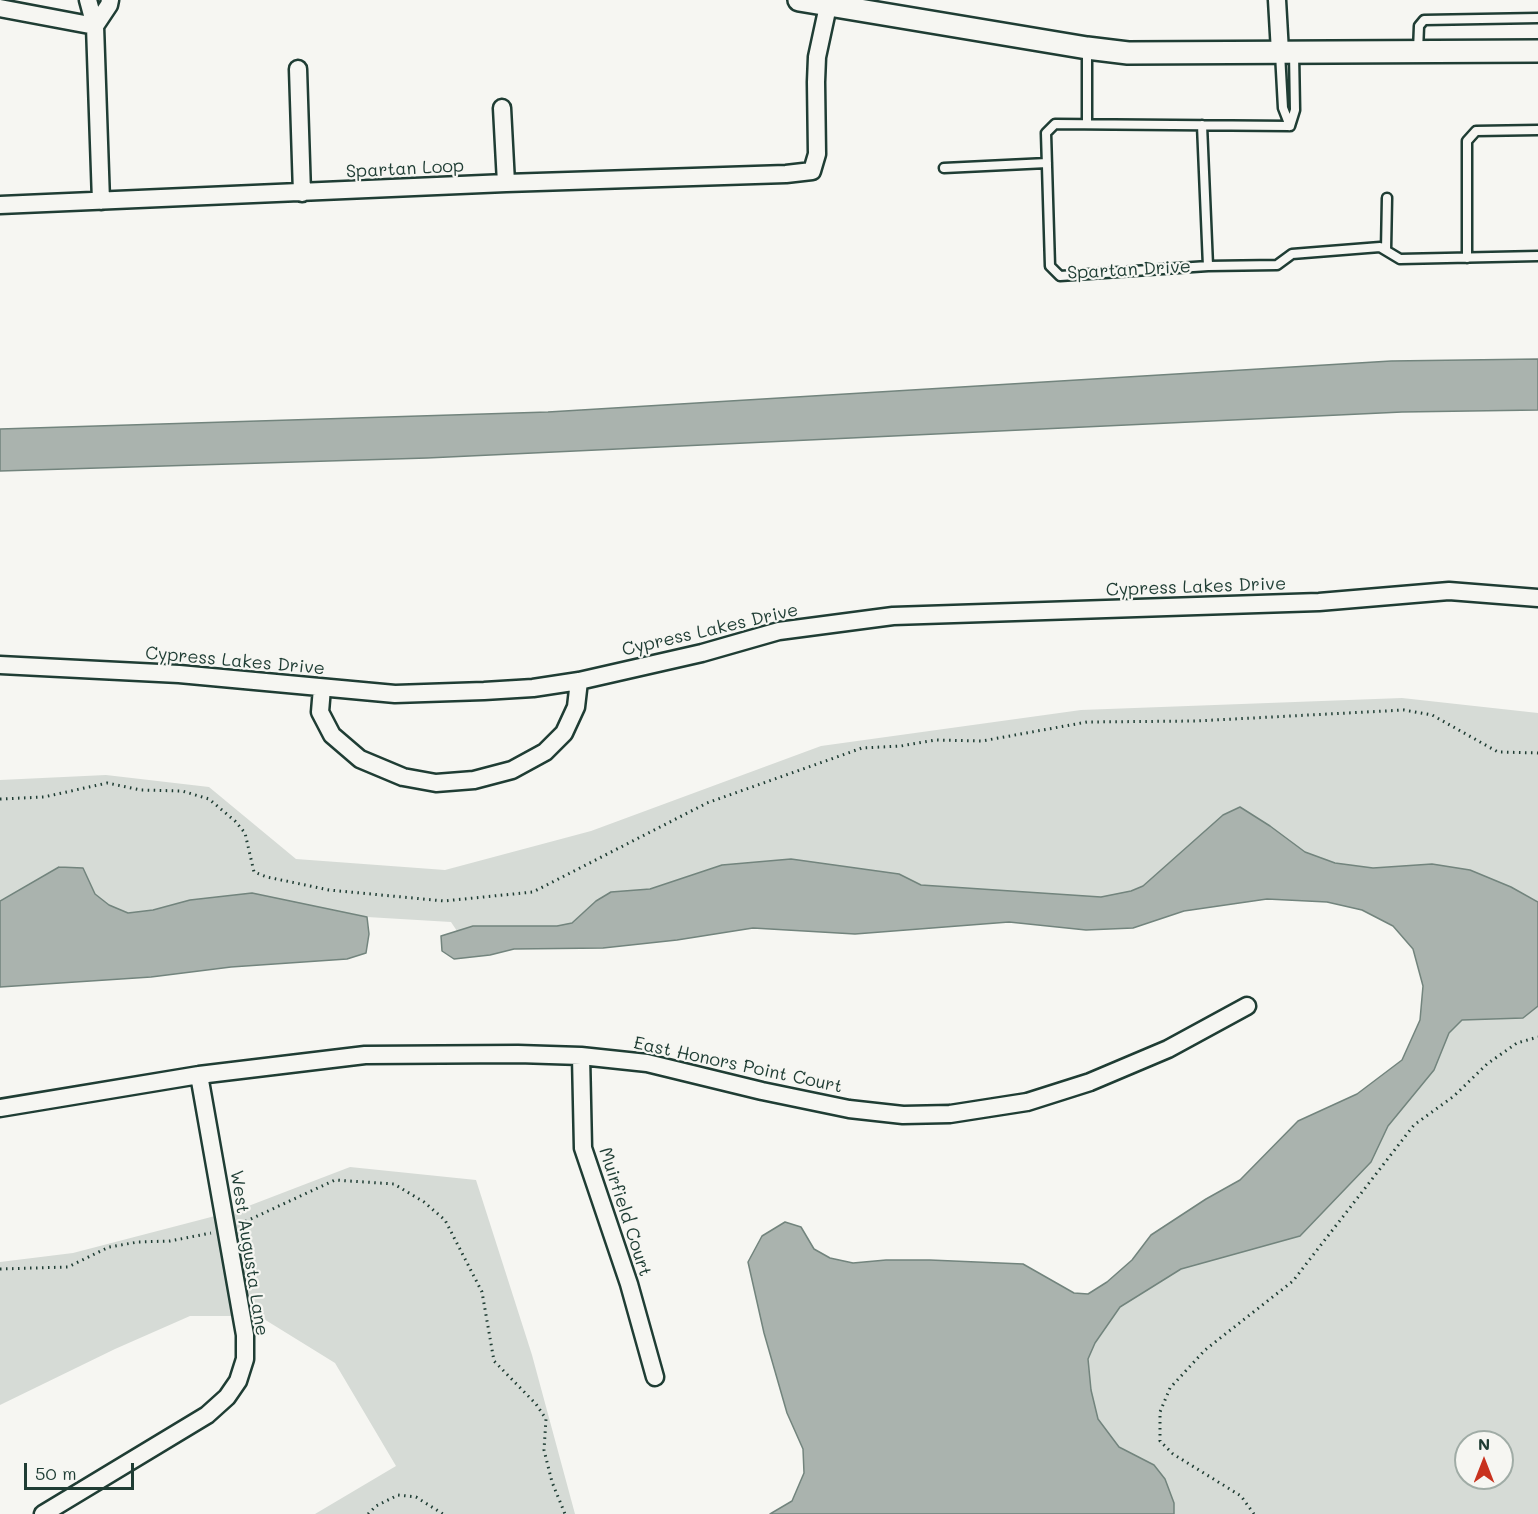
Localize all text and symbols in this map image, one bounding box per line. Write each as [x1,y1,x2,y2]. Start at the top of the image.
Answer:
street label: Spartan Loop [345,155,465,183]
street label: Spartan Drive [1067,256,1191,284]
street label: Cypress Lakes Drive [1106,573,1286,601]
street label: Cypress Lakes Drive [620,599,800,661]
street label: Cypress Lakes Drive [144,642,326,680]
street label: East Honors Point Court [632,1032,844,1098]
street label: Muirfield Court [594,1145,656,1279]
street label: West Augusta Lane [225,1169,273,1337]
north arrow [1454,1430,1514,1490]
text: N [1478,1433,1490,1454]
scale bar [27,1451,136,1489]
text: 50 m [35,1461,77,1485]

